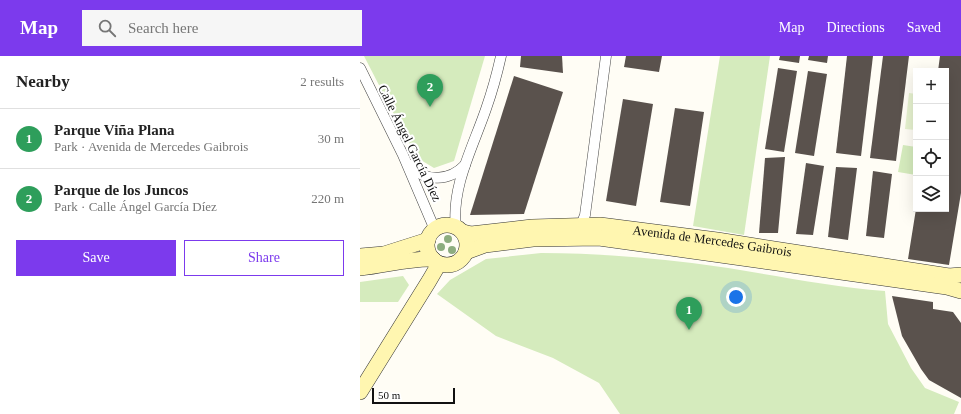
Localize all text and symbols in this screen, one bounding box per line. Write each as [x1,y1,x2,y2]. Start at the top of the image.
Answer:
search box [82,10,362,46]
text: Map [20,17,58,38]
icon: search [96,17,118,39]
text: Search here [128,20,198,36]
text: Map [779,20,804,35]
text: Directions [826,20,885,35]
text: Saved [907,20,941,35]
map controls [913,68,949,212]
button: + [913,68,949,104]
text: Nearby [16,72,70,91]
text: 2 results [300,74,344,89]
pin: 2 [417,74,443,107]
street label: Calle Ángel García Díez [375,82,445,204]
button: − [913,104,949,140]
text: Parque Viña Plana [54,122,175,138]
text: 1 [26,131,32,146]
text: 30 m [318,131,344,146]
text: Park · Avenida de Mercedes Gaibrois [54,139,248,154]
button: locate [913,140,949,176]
button: layers [913,176,949,212]
text: Parque de los Juncos [54,182,188,198]
text: 2 [26,191,32,206]
text: 220 m [311,191,344,206]
text: Park · Calle Ángel García Díez [54,199,217,214]
street label: Avenida de Mercedes Gaibrois [632,222,793,259]
button: Save [16,240,176,276]
button: Share [184,240,344,276]
your location [726,287,746,307]
pin: 1 [676,297,702,330]
scale bar [372,386,455,405]
text: 50 m [378,389,400,401]

